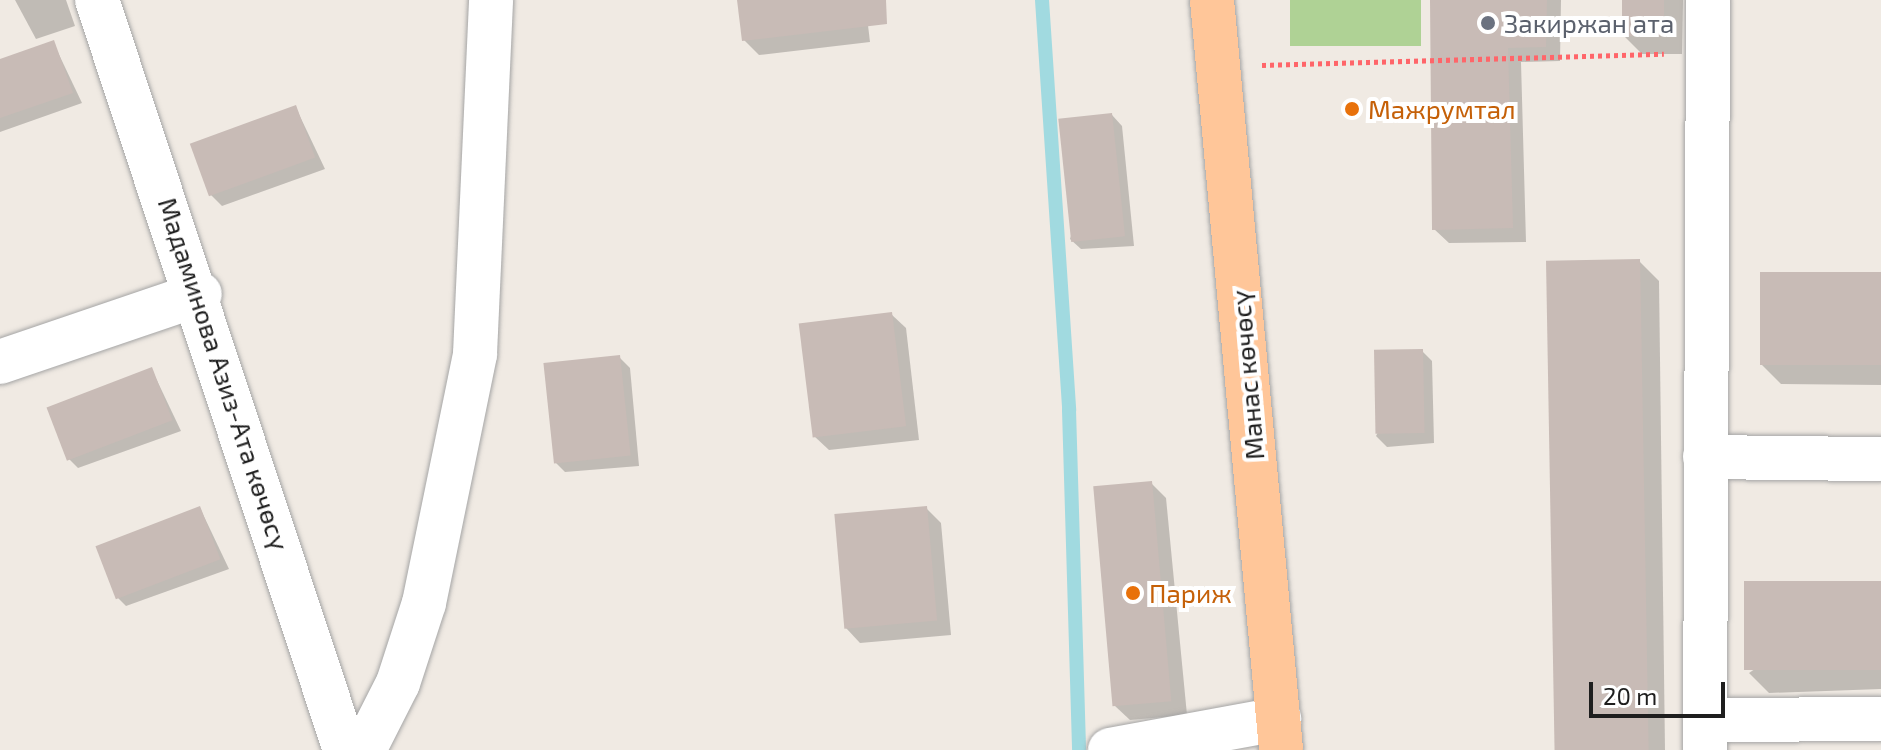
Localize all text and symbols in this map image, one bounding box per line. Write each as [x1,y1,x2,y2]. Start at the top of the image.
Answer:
place label: Закиржан ата [1504,7,1674,39]
marker: Закиржан ата [1479,14,1497,32]
place label: Мажрумтал [1368,93,1516,125]
marker: Мажрумтал [1343,100,1361,118]
street label: Мадаминова Азиз-Ата көчөсү [152,194,296,554]
street label: Манас көчөсү [1224,289,1270,461]
place label: Париж [1149,577,1232,609]
marker: Париж [1124,584,1142,602]
scale bar [1593,666,1729,716]
text: 20 m [1603,681,1657,710]

